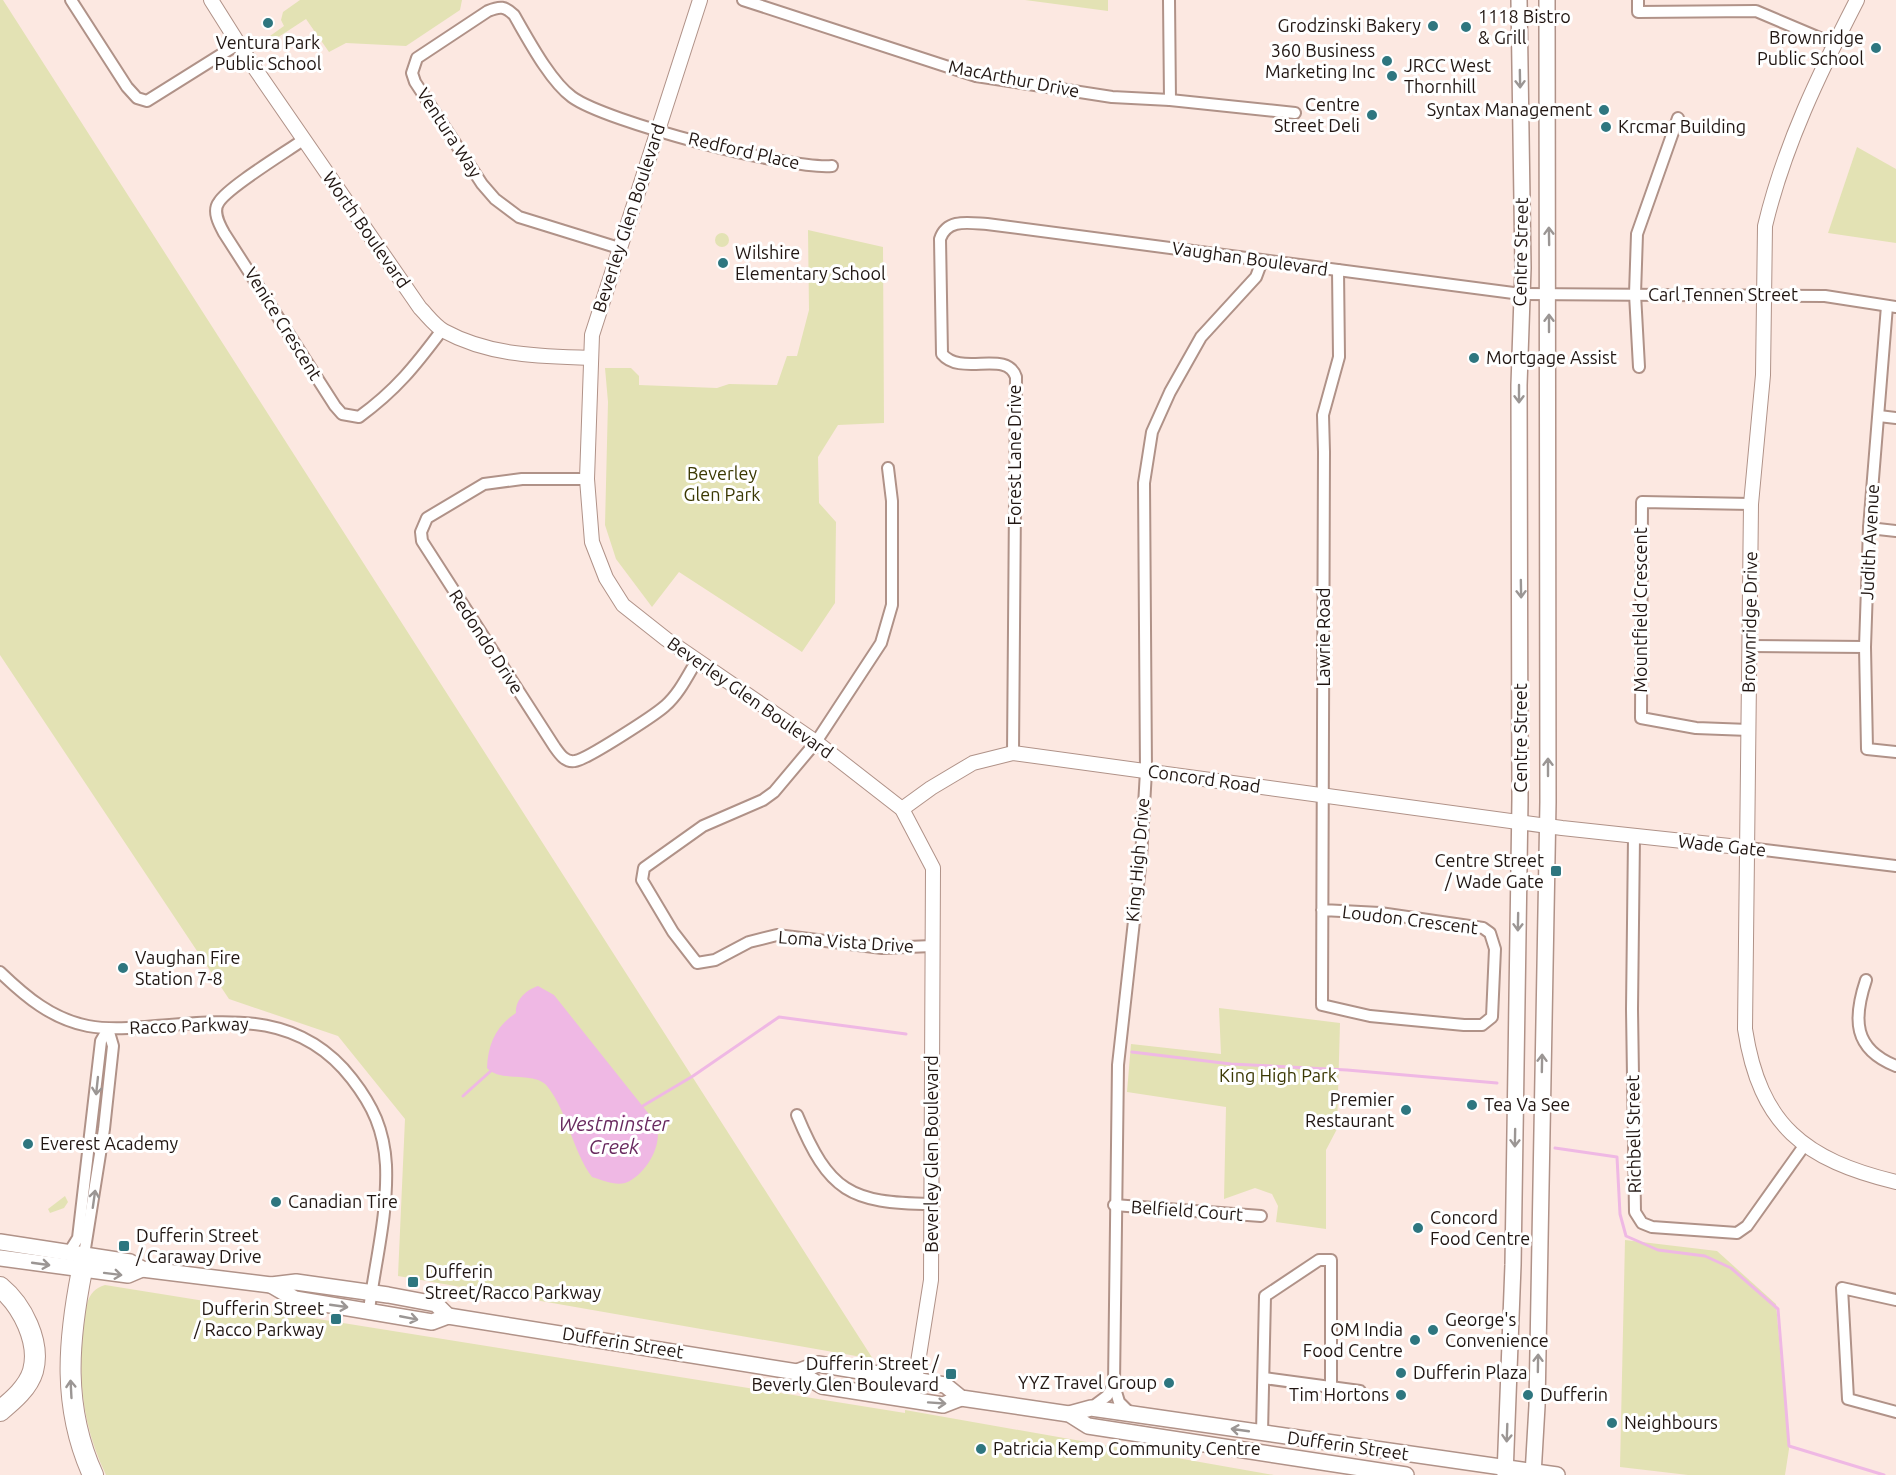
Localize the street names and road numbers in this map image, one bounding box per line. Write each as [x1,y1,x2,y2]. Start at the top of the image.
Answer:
street label: MacArthur Drive [947,56,1081,101]
street label: Ventura Way [413,84,486,181]
street label: Beverley Glen Boulevard [588,121,668,315]
street label: Redford Place [687,128,802,173]
street label: Worth Boulevard [319,167,414,291]
street label: Centre Street [1509,197,1531,307]
street label: Vaughan Boulevard [1171,237,1329,279]
street label: Venice Crescent [241,263,326,383]
street label: Carl Tennen Street [1648,284,1798,304]
street label: Forest Lane Drive [1004,384,1024,526]
street label: Judith Avenue [1856,483,1882,600]
street label: Mountfield Crescent [1630,527,1650,693]
street label: Brownridge Drive [1738,551,1760,693]
street label: Redondo Drive [446,586,528,697]
street label: Lawrie Road [1313,587,1333,687]
street label: Beverley Glen Boulevard [664,632,837,762]
street label: Centre Street [1510,683,1530,793]
street label: Concord Road [1146,760,1262,796]
street label: King High Drive [1122,797,1152,923]
street label: Wade Gate [1677,830,1767,860]
street label: Loudon Crescent [1341,901,1479,937]
street label: Loma Vista Drive [778,926,914,956]
street label: Racco Parkway [129,1013,249,1037]
street label: Beverley Glen Boulevard [921,1055,941,1253]
street label: Richbell Street [1622,1075,1644,1193]
street label: Belfield Court [1130,1196,1244,1224]
street label: Dufferin Street [561,1323,685,1361]
street label: Dufferin Street [1286,1427,1410,1463]

